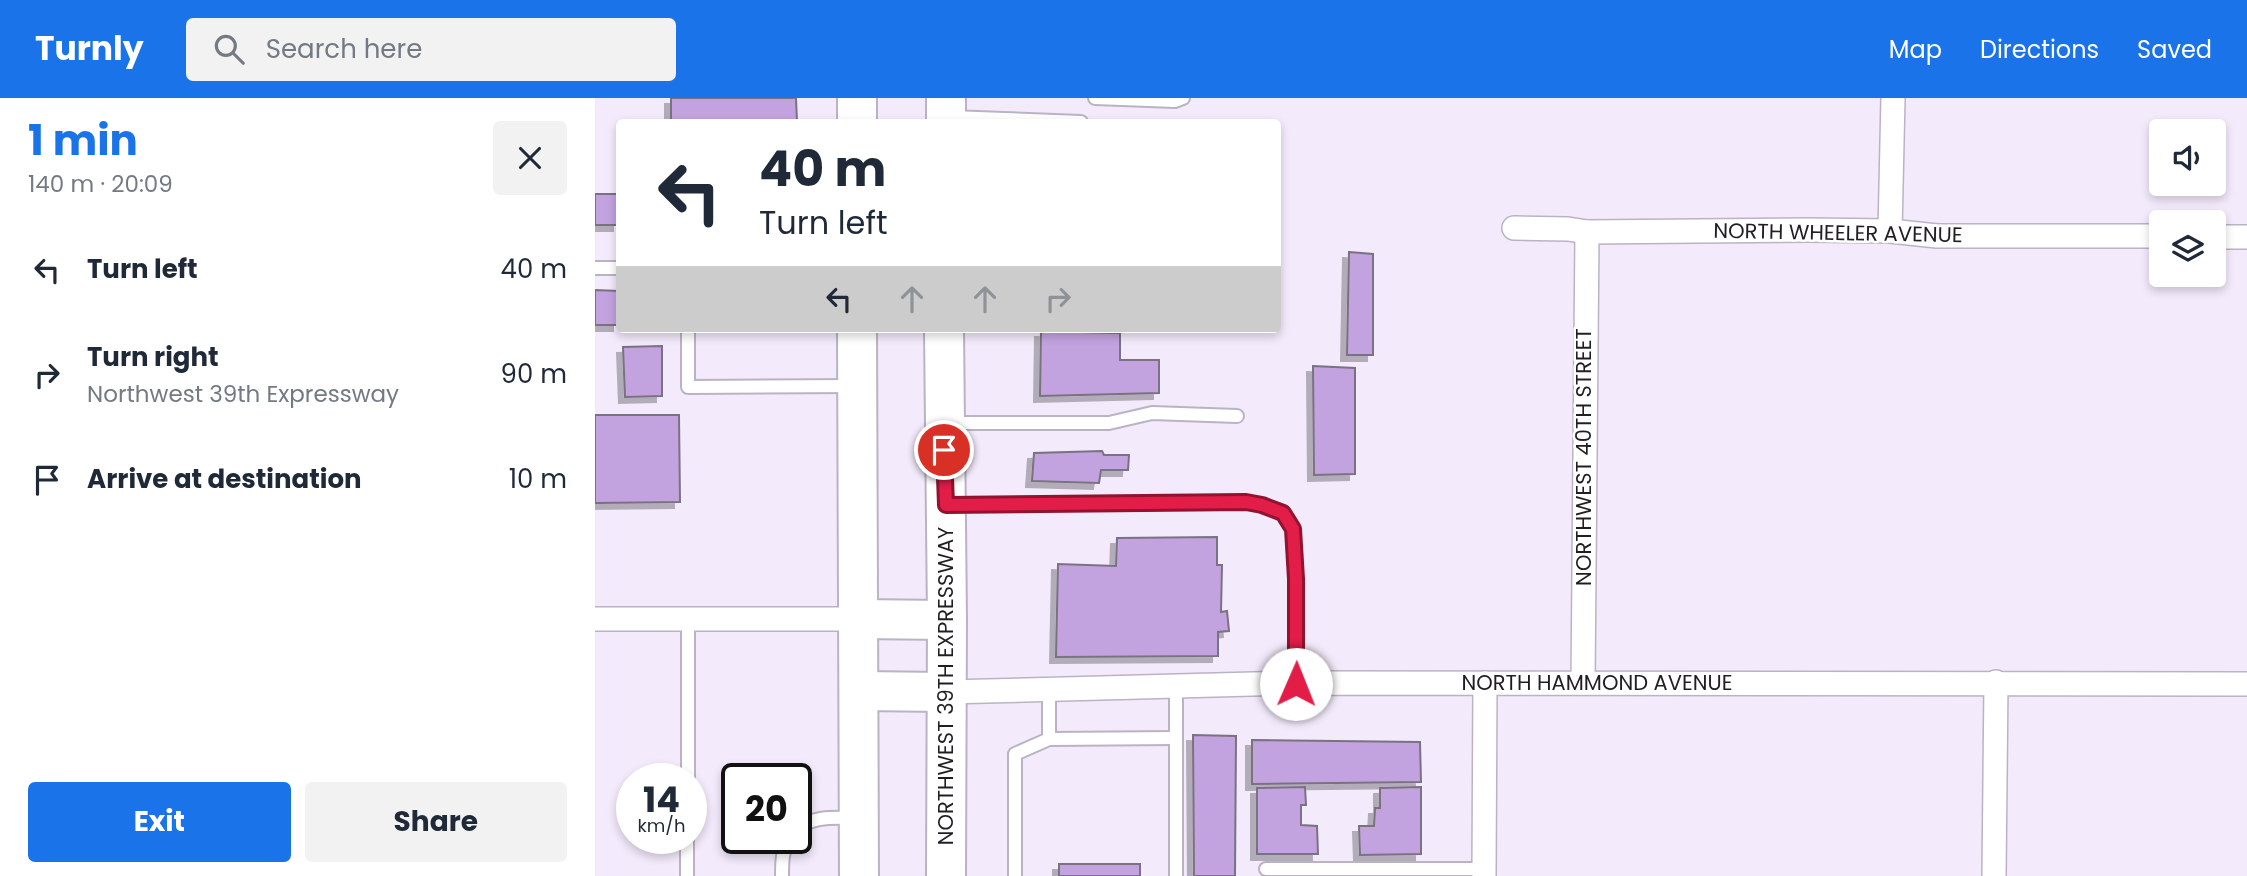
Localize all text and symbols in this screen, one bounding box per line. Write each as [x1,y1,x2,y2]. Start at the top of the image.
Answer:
search box [186,18,676,81]
text: Turnly [35,25,144,72]
icon: search [210,30,248,68]
text: Search here [266,31,422,67]
text: Map [1889,33,1942,66]
text: Directions [1980,33,2099,66]
text: Saved [2137,33,2212,66]
text: 1 min [28,111,138,170]
map controls [2149,119,2226,287]
button: sound [2149,119,2226,196]
button: close [493,121,567,195]
text: 40 m [759,135,886,203]
icon: left [644,147,735,238]
text: 140 m · 20:09 [28,168,173,200]
text: Turn left [759,200,888,245]
button: layers [2149,210,2226,287]
street label: NORTH WHEELER AVENUE [1713,216,1963,249]
icon: left [28,251,66,289]
text: Turn left [87,251,198,287]
text: 40 m [501,251,567,287]
icon: left [820,280,858,318]
icon: ahead [893,280,931,318]
icon: ahead [966,280,1004,318]
icon: right [1039,280,1077,318]
street label: NORTHWEST 40TH STREET [1569,328,1598,586]
text: Turn right [87,339,219,375]
icon: right [28,356,66,394]
text: 90 m [501,356,567,392]
text: Northwest 39th Expressway [87,378,399,410]
pin [914,420,974,480]
icon: arrive [925,431,963,469]
icon: arrive [28,461,66,499]
text: Arrive at destination [87,461,362,497]
text: 10 m [509,461,567,497]
street label: NORTHWEST 39TH EXPRESSWAY [931,527,960,845]
position arrow [1259,647,1333,721]
street label: NORTH HAMMOND AVENUE [1462,668,1732,697]
speed limit sign: 20 [721,763,812,854]
text: 14 [643,775,680,824]
button: Exit [28,782,291,862]
button: Share [305,782,567,862]
text: km/h [638,813,685,838]

